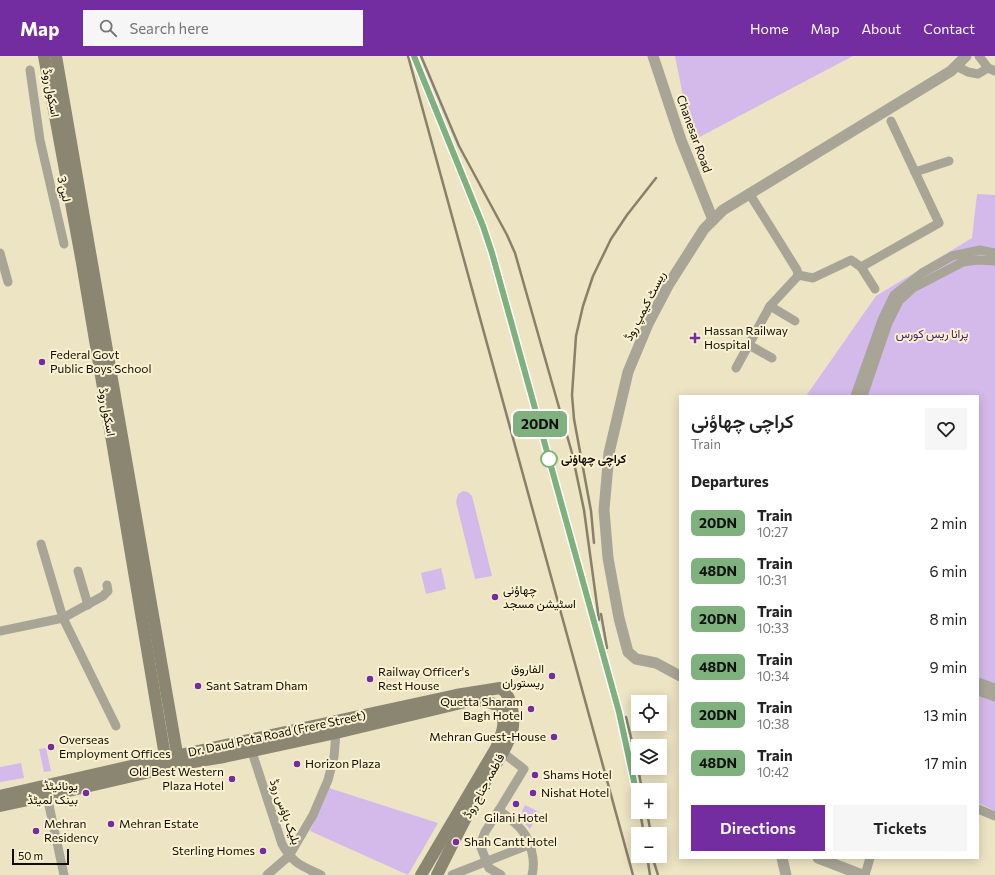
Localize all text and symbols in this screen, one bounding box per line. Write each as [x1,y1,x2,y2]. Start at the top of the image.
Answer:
search box [83,10,363,46]
text: Map [20,17,59,40]
icon: search [97,17,119,39]
text: Search here [129,19,209,37]
text: Home [750,20,789,37]
text: Map [811,20,839,37]
text: About [861,20,901,37]
text: Contact [923,20,975,37]
street label: اسکول روڈ [39,68,63,118]
street label: Chanesar Road [674,93,715,174]
street label: لین 3 [53,175,75,203]
street label: ریسٹ کیمپ روڈ [621,268,669,344]
place label: Hassan Railway Hospital [704,323,788,351]
park label: پرانا ریس کورس [896,326,968,342]
marker: Hassan Railway Hospital [689,332,701,344]
place label: Federal Govt Public Boys School [50,347,152,375]
marker: Federal Govt Public Boys School [37,357,47,367]
street label: اسکول روڈ [95,387,119,437]
button: heart [925,408,967,450]
text: کراچی چھاؤنی [691,409,794,432]
line badge: 20DN [512,411,568,437]
text: 20DN [521,415,559,432]
text: Train [691,436,721,452]
marker: کراچی چھاؤنی [540,450,558,468]
place label: کراچی چھاؤنی [561,451,627,467]
text: Departures [691,472,769,490]
text: Train [757,506,793,524]
text: 20DN [699,514,737,531]
text: 2 min [930,514,967,532]
text: 10:27 [757,524,788,540]
text: Train [757,554,793,572]
text: 48DN [699,562,737,579]
text: 6 min [929,562,967,580]
text: 10:31 [757,572,787,588]
place label: چھاؤنی اسٹیشن مسجد [503,582,576,612]
marker: چھاؤنی اسٹیشن مسجد [490,592,500,602]
text: Train [757,602,793,620]
text: 20DN [699,610,737,627]
text: 8 min [929,610,967,628]
text: 10:33 [757,620,789,636]
text: Train [757,650,793,668]
text: 48DN [699,658,737,675]
text: 9 min [929,658,967,676]
place label: الفاروق ریستوران [502,661,544,691]
place label: Railway Officer's Rest House [378,664,470,692]
text: 10:34 [757,668,789,684]
marker: الفاروق ریستوران [547,671,557,681]
marker: Railway Officer's Rest House [365,674,375,684]
place label: Sant Satram Dham [206,678,308,692]
marker: Sant Satram Dham [193,681,203,691]
place label: Quetta Sharam Bagh Hotel [440,694,523,722]
map controls [631,695,667,863]
button: locate [631,695,667,731]
text: Train [757,698,793,716]
marker: Quetta Sharam Bagh Hotel [526,704,536,714]
text: 20DN [699,706,737,723]
text: 13 min [924,706,967,724]
street label: Dr. Daud Pota Road (Frere Street) [187,707,367,759]
text: 10:38 [757,716,789,732]
place label: Mehran Guest-House [429,729,546,743]
place label: Overseas Employment Offices [59,732,171,760]
marker: Mehran Guest-House [549,732,559,742]
button: layers [631,739,667,775]
marker: Overseas Employment Offices [46,742,56,752]
text: Train [757,746,793,764]
street label: فاطمہ جناح روڈ [460,751,509,822]
text: 48DN [699,754,737,771]
text: 17 min [924,754,967,772]
place label: Horizon Plaza [305,756,380,770]
marker: Horizon Plaza [292,759,302,769]
place label: Old Best Western Plaza Hotel [129,764,224,792]
text: 10:42 [757,764,789,780]
place label: Shams Hotel [543,767,612,781]
marker: Shams Hotel [530,770,540,780]
marker: Old Best Western Plaza Hotel [227,774,237,784]
street label: بلیک ہاؤس روڈ [266,777,304,847]
place label: یونائیٹڈ بینک لمیٹڈ [27,778,78,807]
button: + [631,783,667,819]
place label: Nishat Hotel [541,785,609,799]
marker: یونائیٹڈ بینک لمیٹڈ [81,788,91,798]
marker: Nishat Hotel [528,788,538,798]
marker: Gilani Hotel [511,799,521,809]
button: Directions [691,805,825,851]
button: Tickets [833,805,967,851]
place label: Gilani Hotel [484,810,548,824]
place label: Mehran Residency [44,816,99,844]
place label: Mehran Estate [119,816,199,830]
marker: Mehran Estate [106,819,116,829]
marker: Mehran Residency [31,826,41,836]
button: − [631,827,667,863]
place label: Shah Cantt Hotel [464,834,557,848]
marker: Shah Cantt Hotel [451,837,461,847]
place label: Sterling Homes [172,843,255,857]
marker: Sterling Homes [258,846,268,856]
scale bar [12,847,69,866]
text: 50 m [18,849,43,862]

